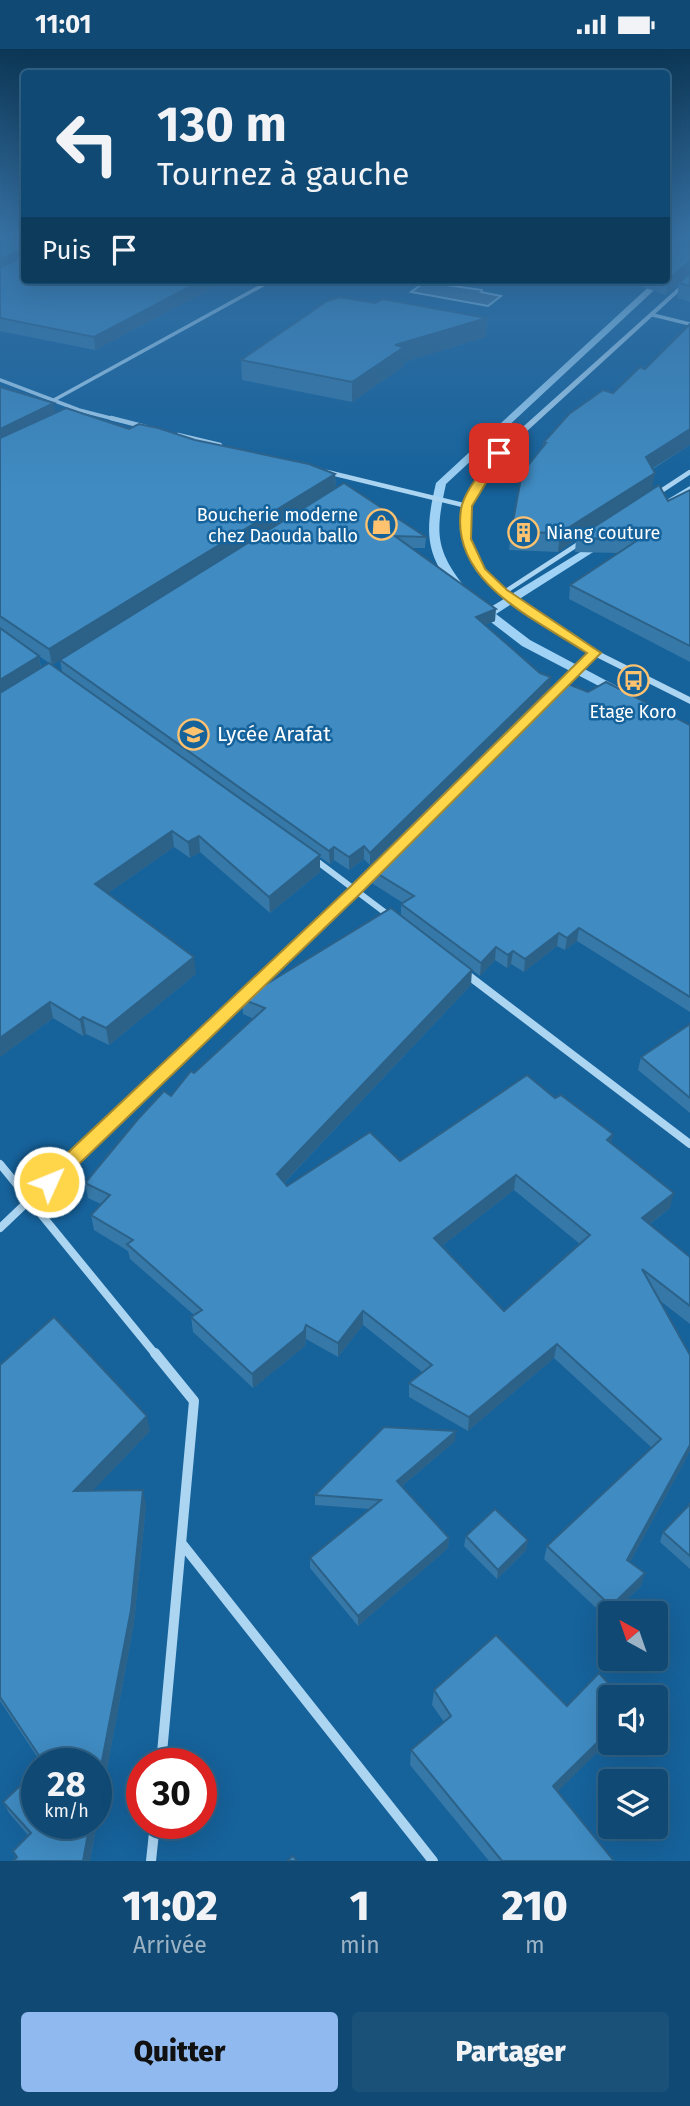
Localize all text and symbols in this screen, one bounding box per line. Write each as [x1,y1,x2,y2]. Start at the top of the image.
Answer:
text: 11:01 [35,9,92,40]
text: 130 m [157,95,287,154]
icon: left [42,98,133,189]
text: Tournez à gauche [157,155,409,193]
icon: arrive [105,231,143,269]
text: Puis [42,235,91,266]
pin [469,423,529,483]
icon: arrive [480,434,518,472]
place label: Boucherie moderne chez Daouda ballo [197,504,358,547]
shop icon: Boucherie moderne chez Daouda ballo [364,508,398,542]
building icon: Niang couture [506,516,540,550]
place label: Niang couture [546,522,660,544]
bus stop icon: Etage Koro [616,664,650,698]
place label: Etage Koro [590,701,676,723]
school or university icon: Lycée Arafat [177,717,211,751]
place label: Lycée Arafat [217,721,331,747]
position arrow [12,1145,86,1219]
north arrow [598,1601,668,1671]
map controls [598,1601,668,1839]
button: sound [598,1685,668,1755]
speed limit sign: 30 [126,1748,217,1839]
text: 28 [47,1763,86,1805]
button: layers [598,1769,668,1839]
text: km/h [44,1800,89,1822]
text: 11:02 [122,1881,218,1931]
text: 1 [350,1881,370,1931]
text: 210 [502,1881,568,1931]
text: Arrivée [133,1931,207,1959]
text: min [340,1931,380,1959]
text: m [525,1931,545,1959]
button: Quitter [21,2012,338,2092]
button: Partager [352,2012,669,2092]

